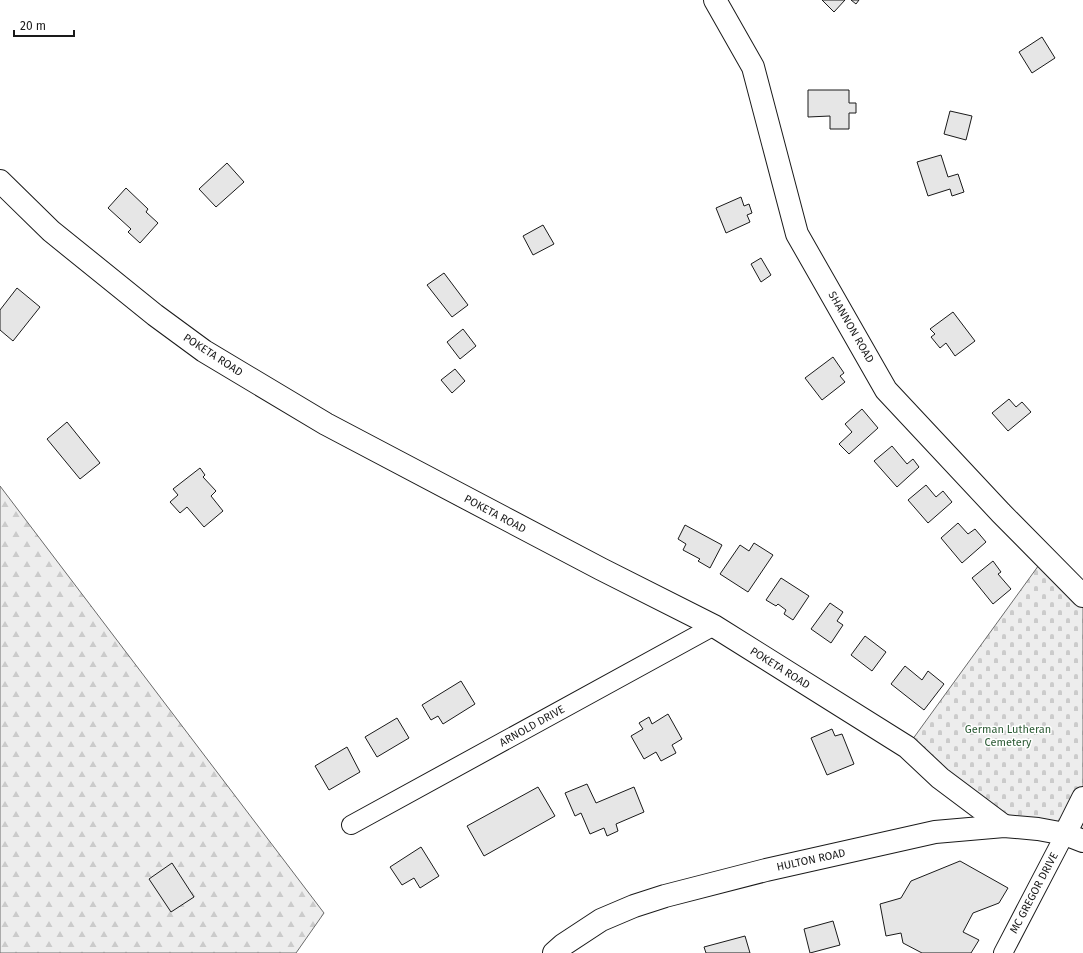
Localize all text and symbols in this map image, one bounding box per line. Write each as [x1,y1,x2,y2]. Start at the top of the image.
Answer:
scale bar [14,12,74,38]
text: 20 m [20,19,46,33]
street label: SHANNON ROAD [825,289,877,365]
street label: POKETA ROAD [181,331,245,379]
street label: POKETA ROAD [462,492,528,536]
street label: POKETA ROAD [748,644,812,692]
street label: ARNOLD DRIVE [497,703,567,749]
park label: German Lutheran Cemetery [965,723,1051,749]
street label: HULTON ROAD [775,846,847,874]
street label: MC GREGOR DRIVE [1007,850,1061,936]

